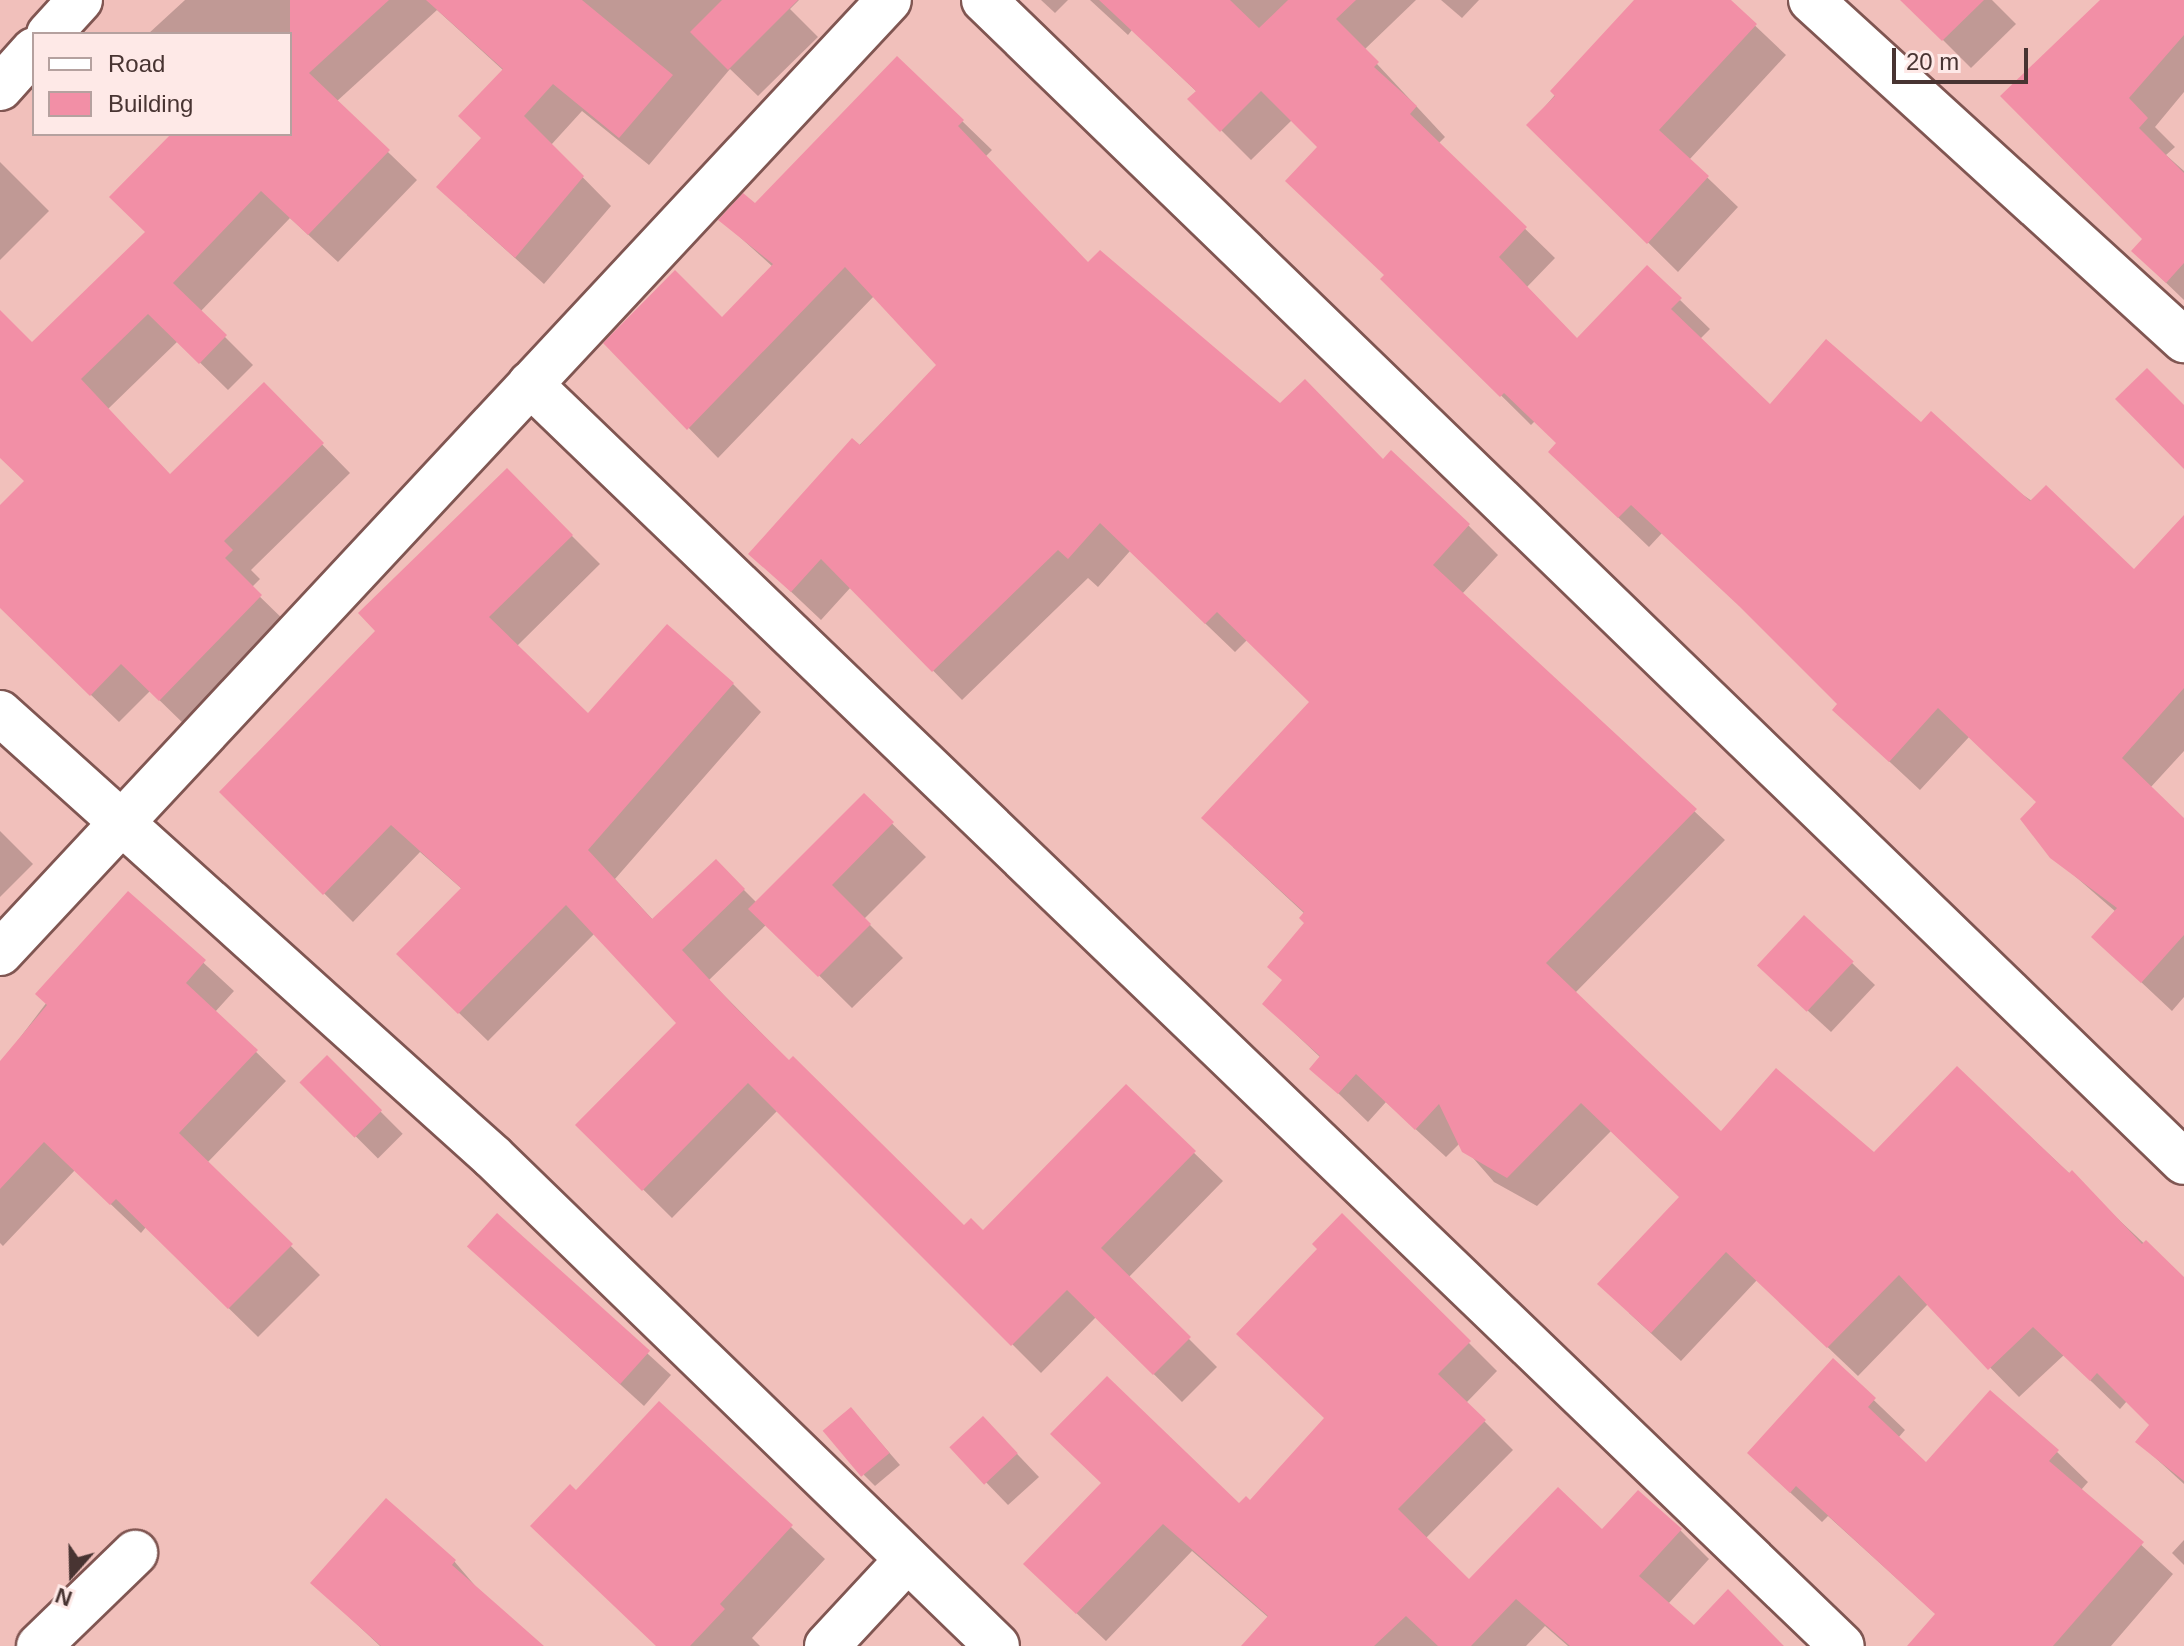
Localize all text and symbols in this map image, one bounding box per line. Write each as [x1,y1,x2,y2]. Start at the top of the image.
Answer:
legend [32,32,292,136]
scale bar [1896,32,2032,82]
text: 20 m [1906,48,1959,75]
text: Road [108,50,165,77]
text: Building [108,90,193,117]
north arrow [32,1534,112,1614]
text: N [52,1583,75,1611]

